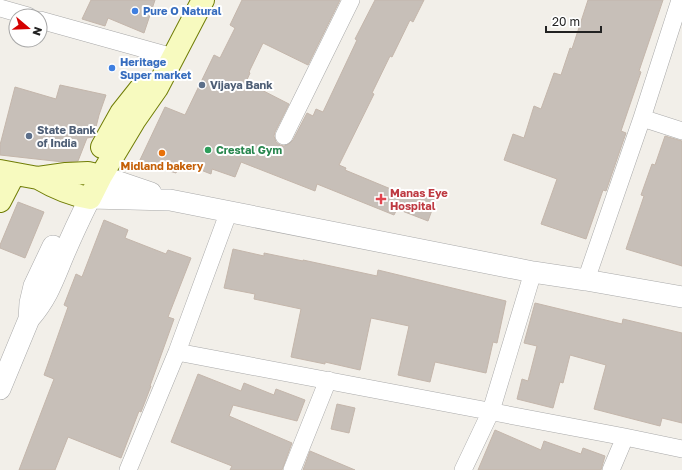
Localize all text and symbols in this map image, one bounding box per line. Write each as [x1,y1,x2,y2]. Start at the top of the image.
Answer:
place label: Pure O Natural [143,4,222,17]
marker: Pure O Natural [130,6,140,16]
north arrow [8,8,48,48]
scale bar [546,8,601,34]
text: 20 m [552,14,580,29]
text: N [30,25,45,37]
place label: Heritage Super market [120,55,192,81]
marker: Heritage Super market [107,63,117,73]
place label: Vijaya Bank [210,78,273,91]
marker: Vijaya Bank [197,80,207,90]
place label: State Bank of India [37,123,96,149]
marker: State Bank of India [24,131,34,141]
place label: Crestal Gym [216,143,282,156]
marker: Crestal Gym [203,145,213,155]
marker: Midland bakery [157,148,167,158]
place label: Midland bakery [121,159,204,172]
place label: Manas Eye Hospital [390,186,448,212]
marker: Manas Eye Hospital [375,193,387,205]

